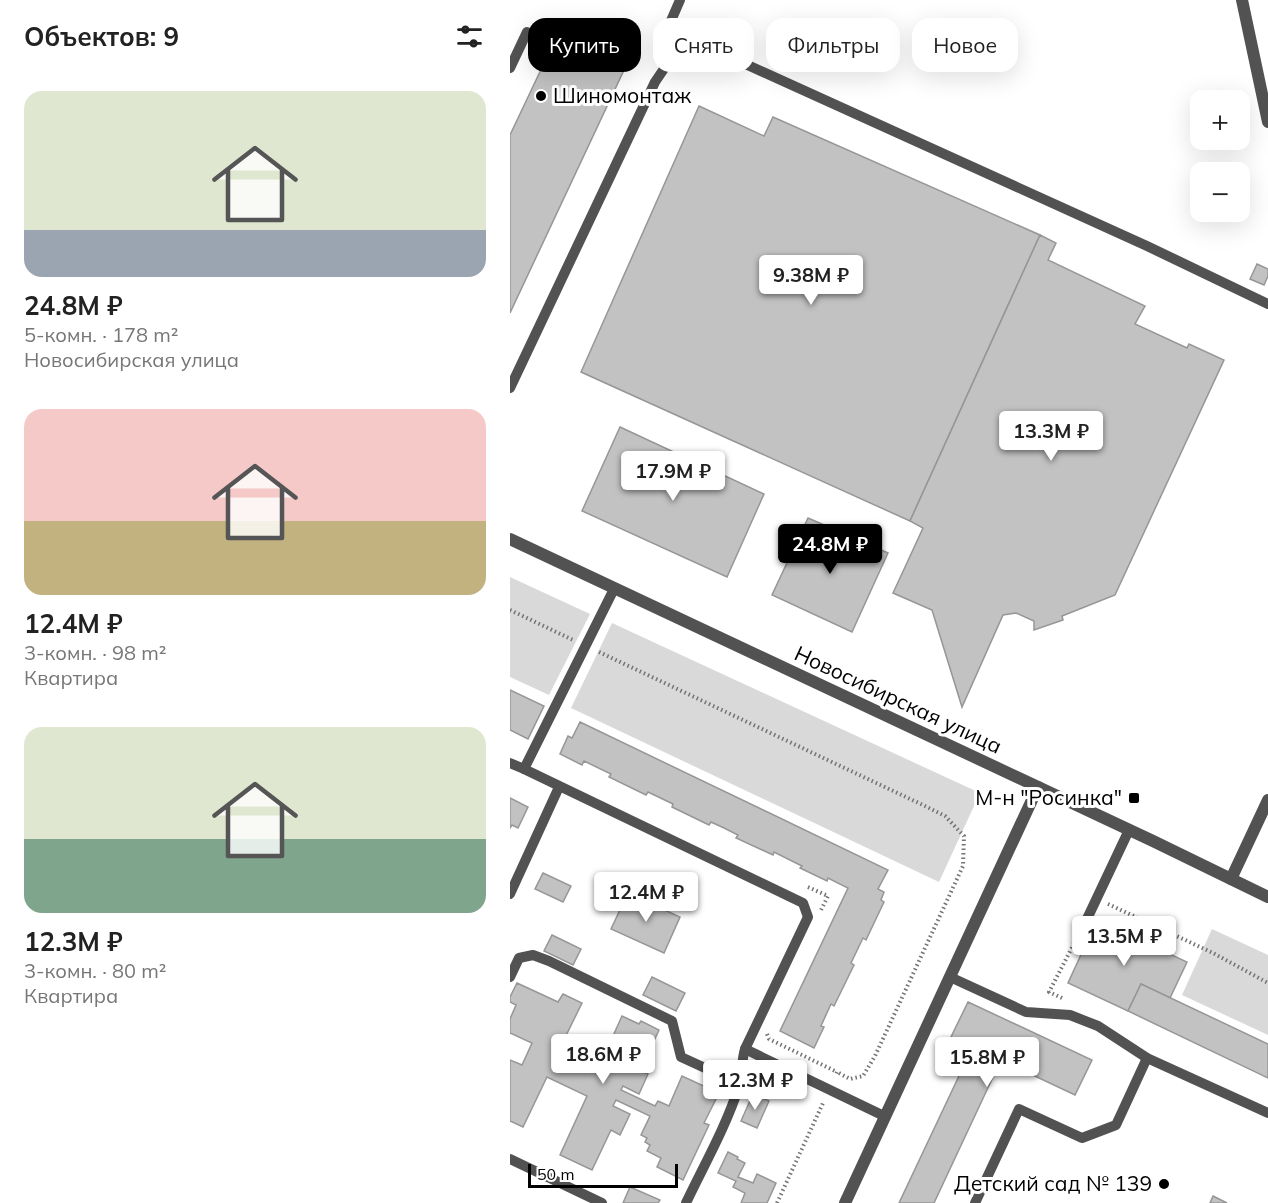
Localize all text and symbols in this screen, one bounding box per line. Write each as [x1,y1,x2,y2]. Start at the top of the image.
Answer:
chip: Купить [528,18,641,72]
chip: Снять [653,18,754,72]
chip: Фильтры [766,18,900,72]
chip: Новое [912,18,1018,72]
text: Объектов: 9 [24,20,179,53]
icon: filters [453,20,486,53]
place label: Шиномонтаж [553,82,691,108]
marker: Шиномонтаж [534,89,548,103]
map controls [1190,90,1250,222]
button: + [1190,90,1250,150]
icon: home [201,130,309,238]
button: − [1190,162,1250,222]
pin: 9.38M ₽ [756,255,866,306]
text: 9.38M ₽ [773,262,849,287]
text: 24.8M ₽ [24,289,123,322]
text: 5-комн. · 178 m² [24,322,178,347]
text: Новосибирская улица [24,347,239,372]
pin: 13.3M ₽ [996,411,1106,462]
text: 13.3M ₽ [1013,418,1089,443]
icon: home [201,448,309,556]
pin: 17.9M ₽ [618,451,728,502]
text: 17.9M ₽ [635,458,711,483]
pin: 24.8M ₽ [775,524,885,575]
text: 24.8M ₽ [792,531,868,556]
text: 12.4M ₽ [24,607,123,640]
text: 3-комн. · 98 m² [24,640,166,665]
street label: Новосибирская улица [791,640,1006,759]
text: Квартира [24,665,118,690]
icon: home [201,766,309,874]
place label: М-н "Росинка" [975,784,1122,810]
marker: М-н "Росинка" [1127,791,1141,805]
pin: 12.4M ₽ [591,872,701,923]
text: 12.4M ₽ [608,879,684,904]
pin: 13.5M ₽ [1069,916,1179,967]
text: 13.5M ₽ [1086,923,1162,948]
text: 12.3M ₽ [24,925,123,958]
text: 3-комн. · 80 m² [24,958,166,983]
text: Квартира [24,983,118,1008]
pin: 18.6M ₽ [548,1034,658,1085]
pin: 15.8M ₽ [932,1037,1042,1088]
text: 18.6M ₽ [565,1041,641,1066]
text: 15.8M ₽ [949,1044,1025,1069]
pin: 12.3M ₽ [700,1060,810,1111]
text: 12.3M ₽ [717,1067,793,1092]
scale bar [528,1161,678,1188]
text: 50 m [537,1164,574,1184]
place label: Детский сад № 139 [954,1170,1152,1196]
marker: Детский сад № 139 [1157,1177,1171,1191]

